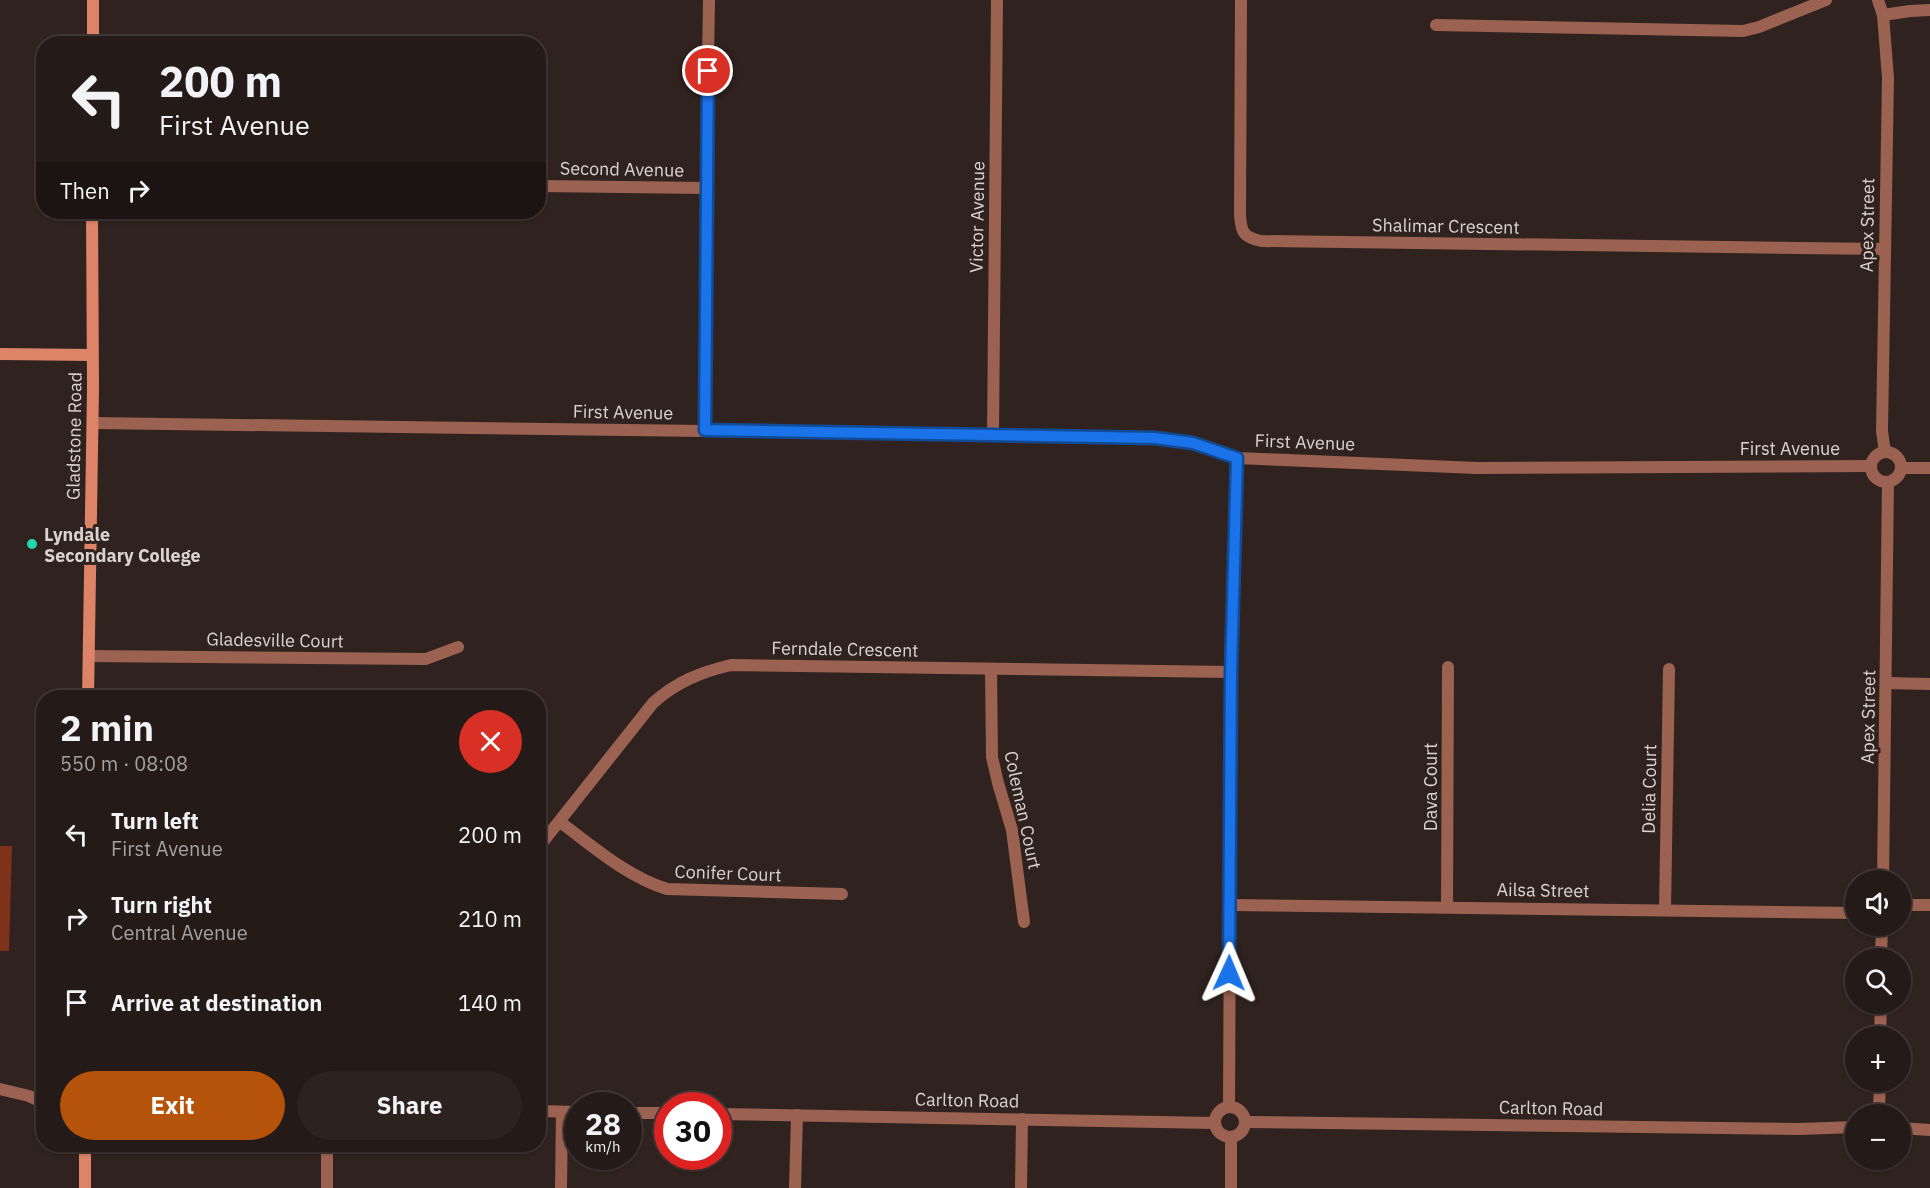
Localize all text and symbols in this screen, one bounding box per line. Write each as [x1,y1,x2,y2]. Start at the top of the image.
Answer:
pin [682,45,733,96]
text: 200 m [159,54,282,109]
icon: arrive [691,54,724,87]
icon: left [60,60,138,138]
text: First Avenue [159,107,310,142]
street label: Second Avenue [560,156,684,182]
street label: Victor Avenue [965,161,989,273]
icon: right [122,174,155,207]
text: Then [60,176,110,205]
street label: Apex Street [1855,178,1879,272]
street label: Shalimar Crescent [1372,213,1520,239]
street label: Gladstone Road [61,372,87,500]
street label: First Avenue [573,400,674,424]
street label: First Avenue [1254,429,1356,455]
street label: First Avenue [1740,437,1840,460]
place label: Lyndale Secondary College [44,523,201,567]
marker: Lyndale Secondary College [25,537,39,551]
street label: Gladesville Court [206,627,344,653]
street label: Ferndale Crescent [771,636,919,662]
street label: Apex Street [1856,670,1880,764]
text: 2 min [60,704,154,751]
button: close [459,710,522,773]
street label: Dava Court [1419,743,1442,831]
street label: Delia Court [1637,744,1661,834]
street label: Coleman Court [999,749,1047,871]
text: 550 m · 08:08 [60,750,188,777]
text: Turn left [111,806,199,835]
icon: left [60,818,93,851]
text: 200 m [458,820,522,849]
text: First Avenue [111,835,223,862]
street label: Conifer Court [674,860,782,886]
map controls [1845,870,1911,1170]
button: sound [1845,870,1911,936]
street label: Ailsa Street [1496,878,1590,902]
text: Turn right [111,890,212,919]
icon: right [60,902,93,935]
text: 210 m [458,904,522,933]
text: Central Avenue [111,919,248,946]
position arrow [1197,941,1261,1005]
button: search [1845,948,1911,1014]
icon: arrive [60,986,93,1019]
text: Arrive at destination [111,988,322,1017]
text: 140 m [458,988,522,1017]
button: + [1845,1026,1911,1092]
button: Exit [60,1071,285,1140]
button: Share [297,1071,522,1140]
street label: Carlton Road [915,1088,1019,1112]
speed limit sign: 30 [654,1092,732,1170]
street label: Carlton Road [1499,1096,1603,1120]
text: 28 [585,1104,621,1143]
button: − [1845,1104,1911,1170]
text: km/h [585,1137,621,1156]

